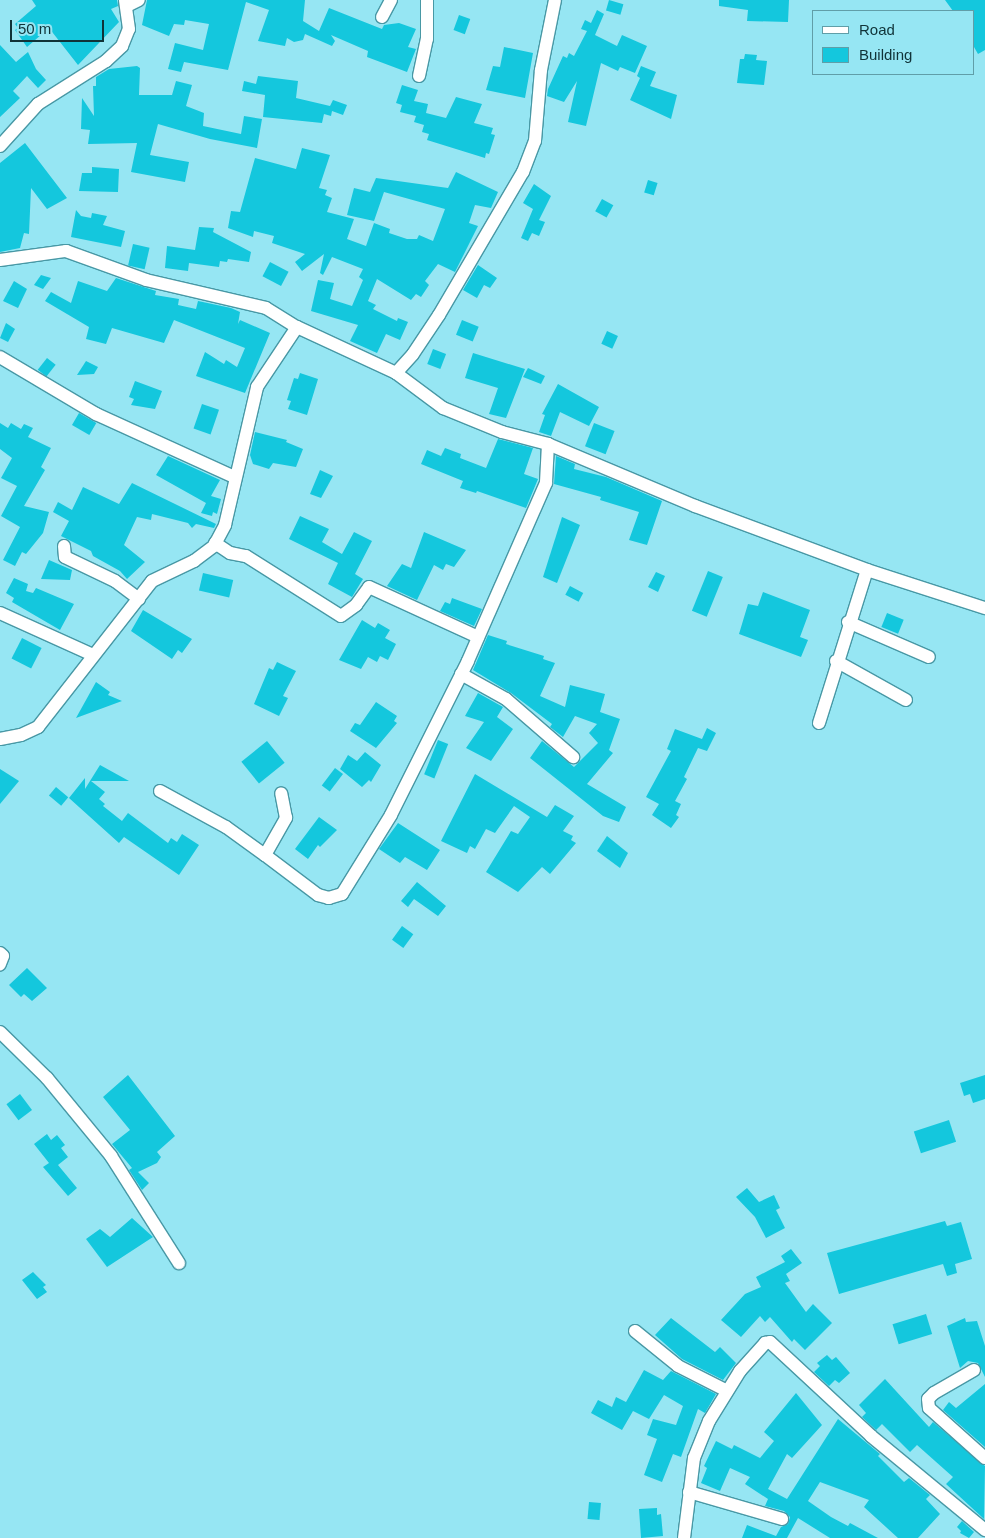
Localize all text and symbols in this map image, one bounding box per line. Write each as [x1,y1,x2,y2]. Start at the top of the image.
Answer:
scale bar [12,10,106,42]
legend [812,10,975,75]
text: 50 m [18,20,51,37]
text: Road [859,21,895,38]
text: Building [859,46,912,63]

